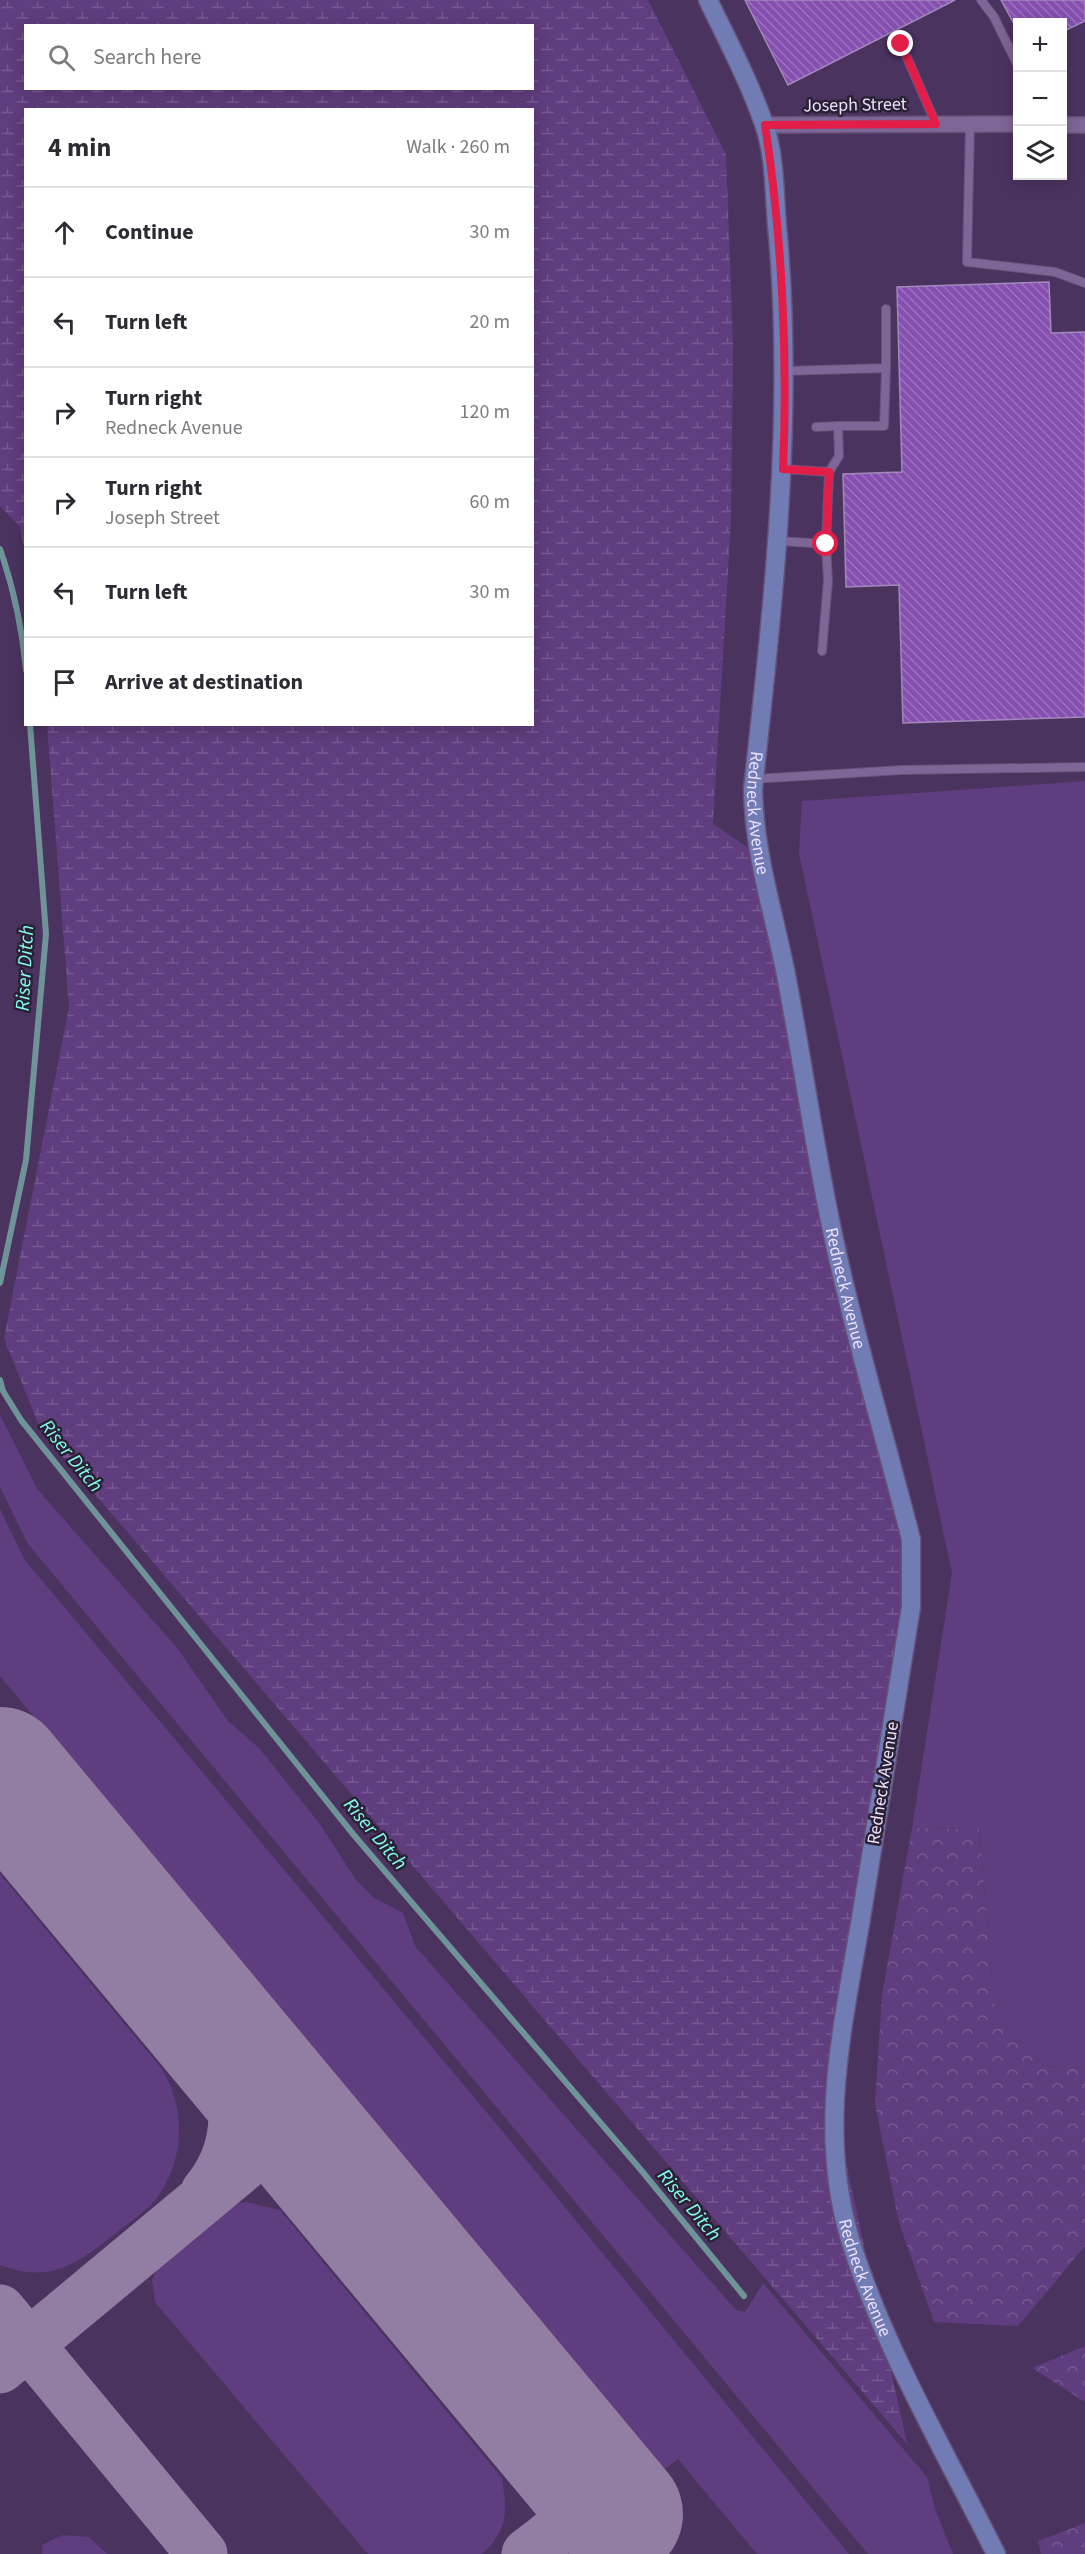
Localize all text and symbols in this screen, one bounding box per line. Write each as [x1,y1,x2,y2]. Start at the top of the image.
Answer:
map controls [1013,18,1067,180]
button: + [1013,18,1067,72]
search box [24,24,534,90]
route end [887,30,913,56]
icon: search [45,41,78,74]
text: Search here [93,41,201,73]
button: − [1013,72,1067,126]
street label: Joseph Street [803,92,907,118]
button: layers [1013,126,1067,180]
text: 4 min [48,129,111,166]
text: Walk · 260 m [406,133,510,161]
icon: ahead [48,216,81,249]
text: Continue [105,216,194,248]
text: 30 m [470,218,510,246]
icon: left [48,306,81,339]
text: Turn left [105,306,187,338]
text: 20 m [470,308,510,336]
text: Turn right [105,382,202,414]
icon: right [48,396,81,429]
text: 120 m [460,398,510,426]
text: Redneck Avenue [105,414,243,442]
text: Turn right [105,472,202,504]
icon: right [48,486,81,519]
text: 60 m [470,488,510,516]
text: Joseph Street [105,504,220,532]
route start [812,530,838,556]
icon: left [48,576,81,609]
text: Turn left [105,576,187,608]
text: 30 m [470,578,510,606]
icon: arrive [48,666,81,699]
text: Arrive at destination [105,666,303,698]
street label: Redneck Avenue [740,750,776,877]
water label: Riser Ditch [9,924,41,1012]
street label: Redneck Avenue [819,1225,872,1352]
water label: Riser Ditch [33,1414,109,1498]
street label: Redneck Avenue [861,1720,905,1846]
water label: Riser Ditch [337,1792,413,1876]
water label: Riser Ditch [651,2163,727,2247]
street label: Redneck Avenue [832,2216,898,2341]

